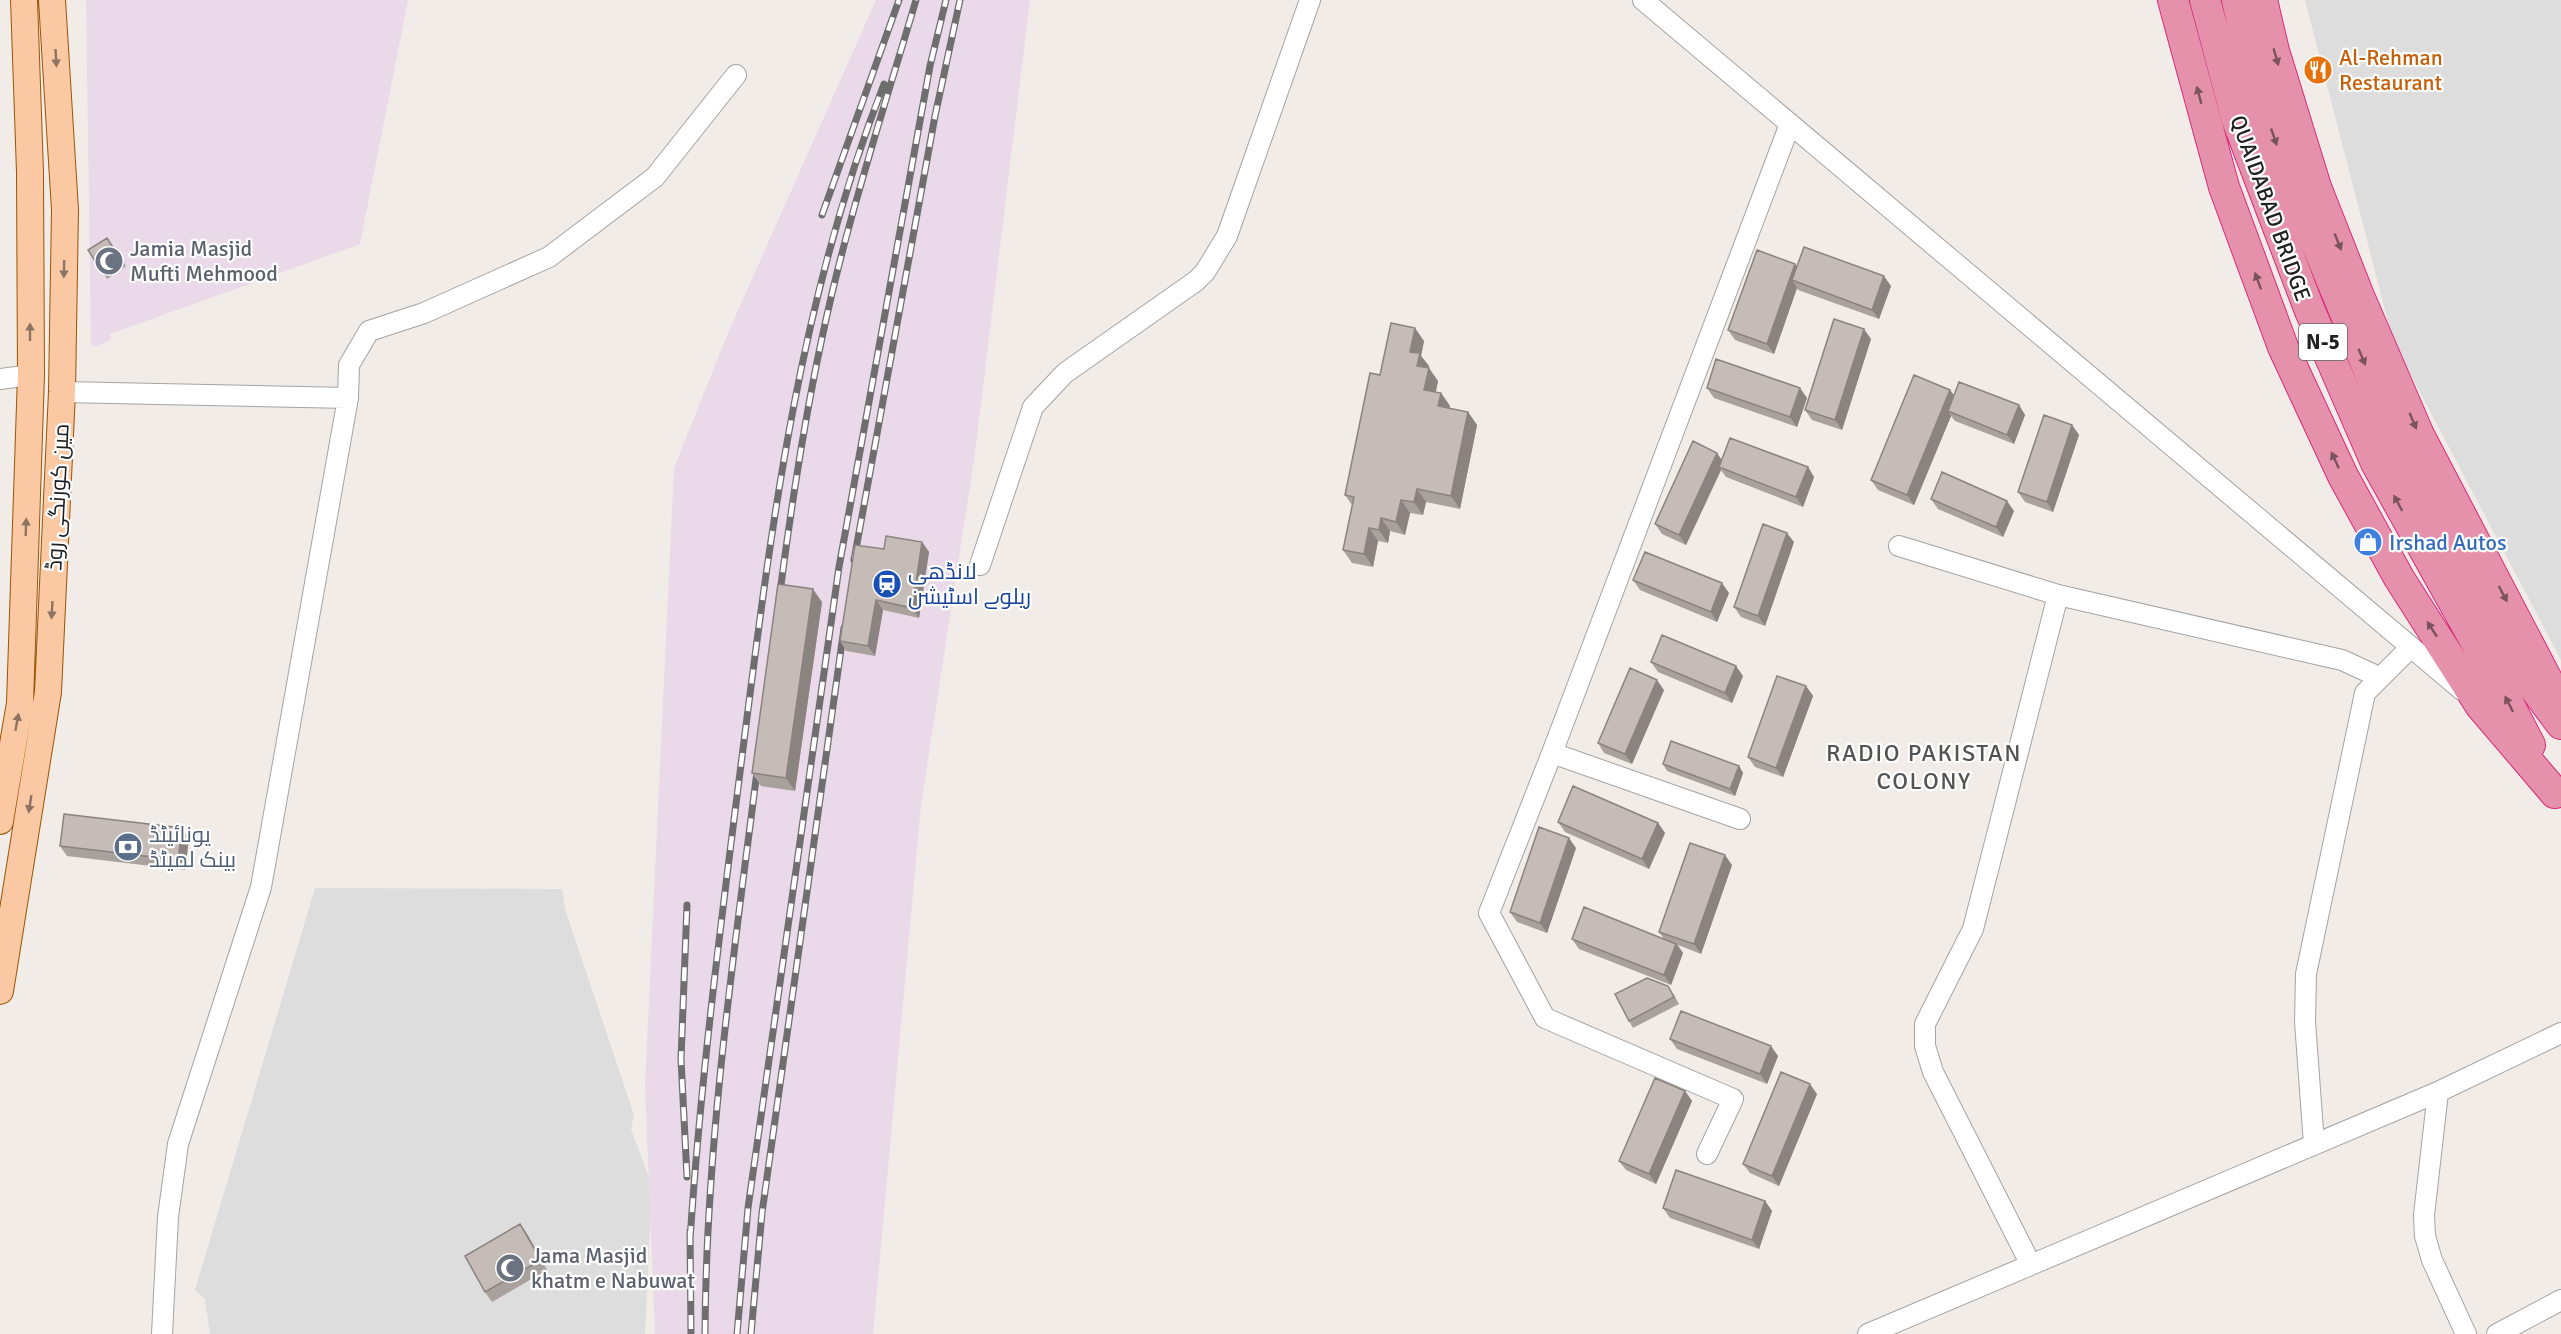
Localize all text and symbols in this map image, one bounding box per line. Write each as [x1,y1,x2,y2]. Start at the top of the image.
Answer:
place label: Al-Rehman Restaurant [2339,44,2443,96]
one-way arrow [2272,48,2281,66]
one-way arrow [51,49,60,68]
restaurant icon: Al-Rehman Restaurant [2302,54,2334,86]
one-way arrow [2194,86,2203,104]
street label: QUAIDABAD BRIDGE [2224,112,2317,305]
one-way arrow [2270,128,2280,146]
one-way arrow [2333,233,2343,251]
place label: Jamia Masjid Mufti Mehmood [130,235,278,287]
mosque icon: Jamia Masjid Mufti Mehmood [93,245,125,277]
one-way arrow [59,259,69,278]
one-way arrow [2253,272,2263,290]
one-way arrow [25,323,35,342]
road number: N-5 [2299,324,2347,360]
one-way arrow [2357,349,2367,367]
one-way arrow [2408,413,2418,431]
street label: مین کورنگی روڈ [40,423,75,571]
one-way arrow [2331,451,2340,468]
one-way arrow [2393,494,2403,511]
one-way arrow [21,518,30,537]
shop icon: Irshad Autos [2352,526,2384,558]
place label: Irshad Autos [2389,529,2507,556]
place label: لانڈھی ریلوے اسٹیشن [908,558,1031,610]
station icon: لانڈھی ریلوے اسٹیشن [871,568,903,600]
one-way arrow [2498,586,2508,603]
one-way arrow [47,601,56,620]
one-way arrow [2426,621,2437,637]
one-way arrow [2504,695,2514,713]
one-way arrow [12,712,21,731]
district label: RADIO PAKISTAN COLONY [1826,738,2022,796]
one-way arrow [26,794,35,813]
place label: یونائیٹڈ بینک لمیٹڈ [149,821,236,873]
bank icon: یونائیٹڈ بینک لمیٹڈ [112,831,144,863]
place label: Jama Masjid khatm e Nabuwat [531,1242,695,1294]
mosque icon: Jama Masjid khatm e Nabuwat [494,1252,526,1284]

